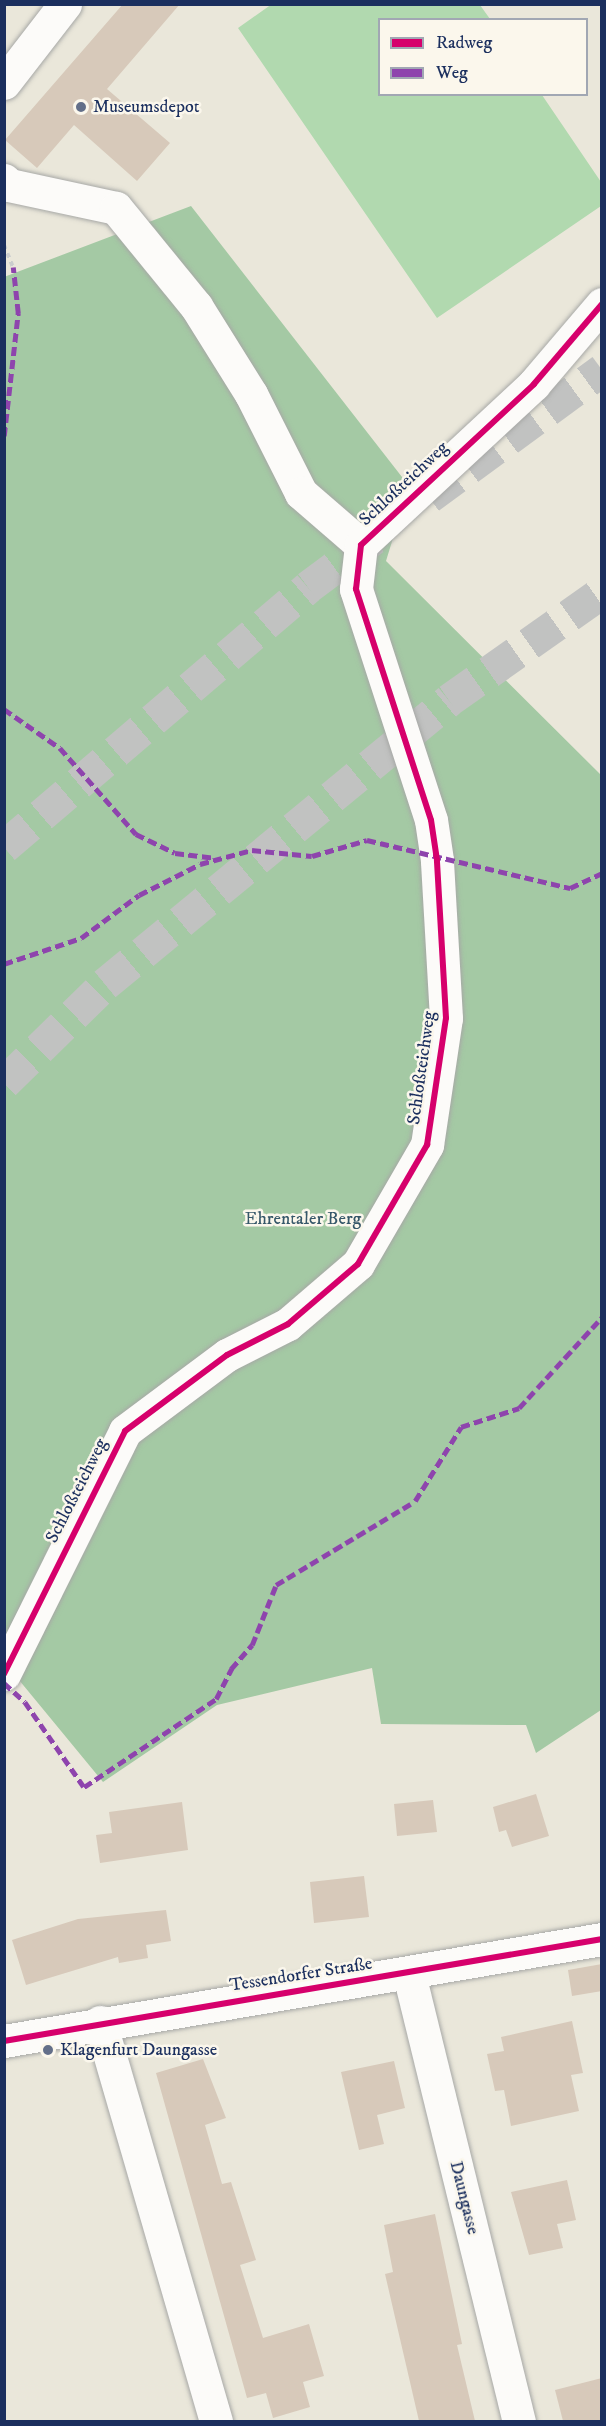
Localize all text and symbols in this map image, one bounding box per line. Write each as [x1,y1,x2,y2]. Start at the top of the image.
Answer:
legend [378,18,588,96]
text: Radweg [436,32,492,54]
text: Weg [436,62,468,84]
place label: Museumsdepot [93,96,200,118]
marker: Museumsdepot [74,100,88,114]
street label: Schloßteichweg [355,437,453,531]
street label: Schloßteichweg [403,1010,441,1126]
park label: Ehrentaler Berg [245,1208,361,1230]
street label: Schloßteichweg [41,1435,113,1547]
street label: Tessendorfer Straße [228,1953,374,1997]
place label: Klagenfurt Daungasse [60,2039,217,2061]
marker: Klagenfurt Daungasse [41,2043,55,2057]
street label: Daungasse [444,2159,484,2237]

